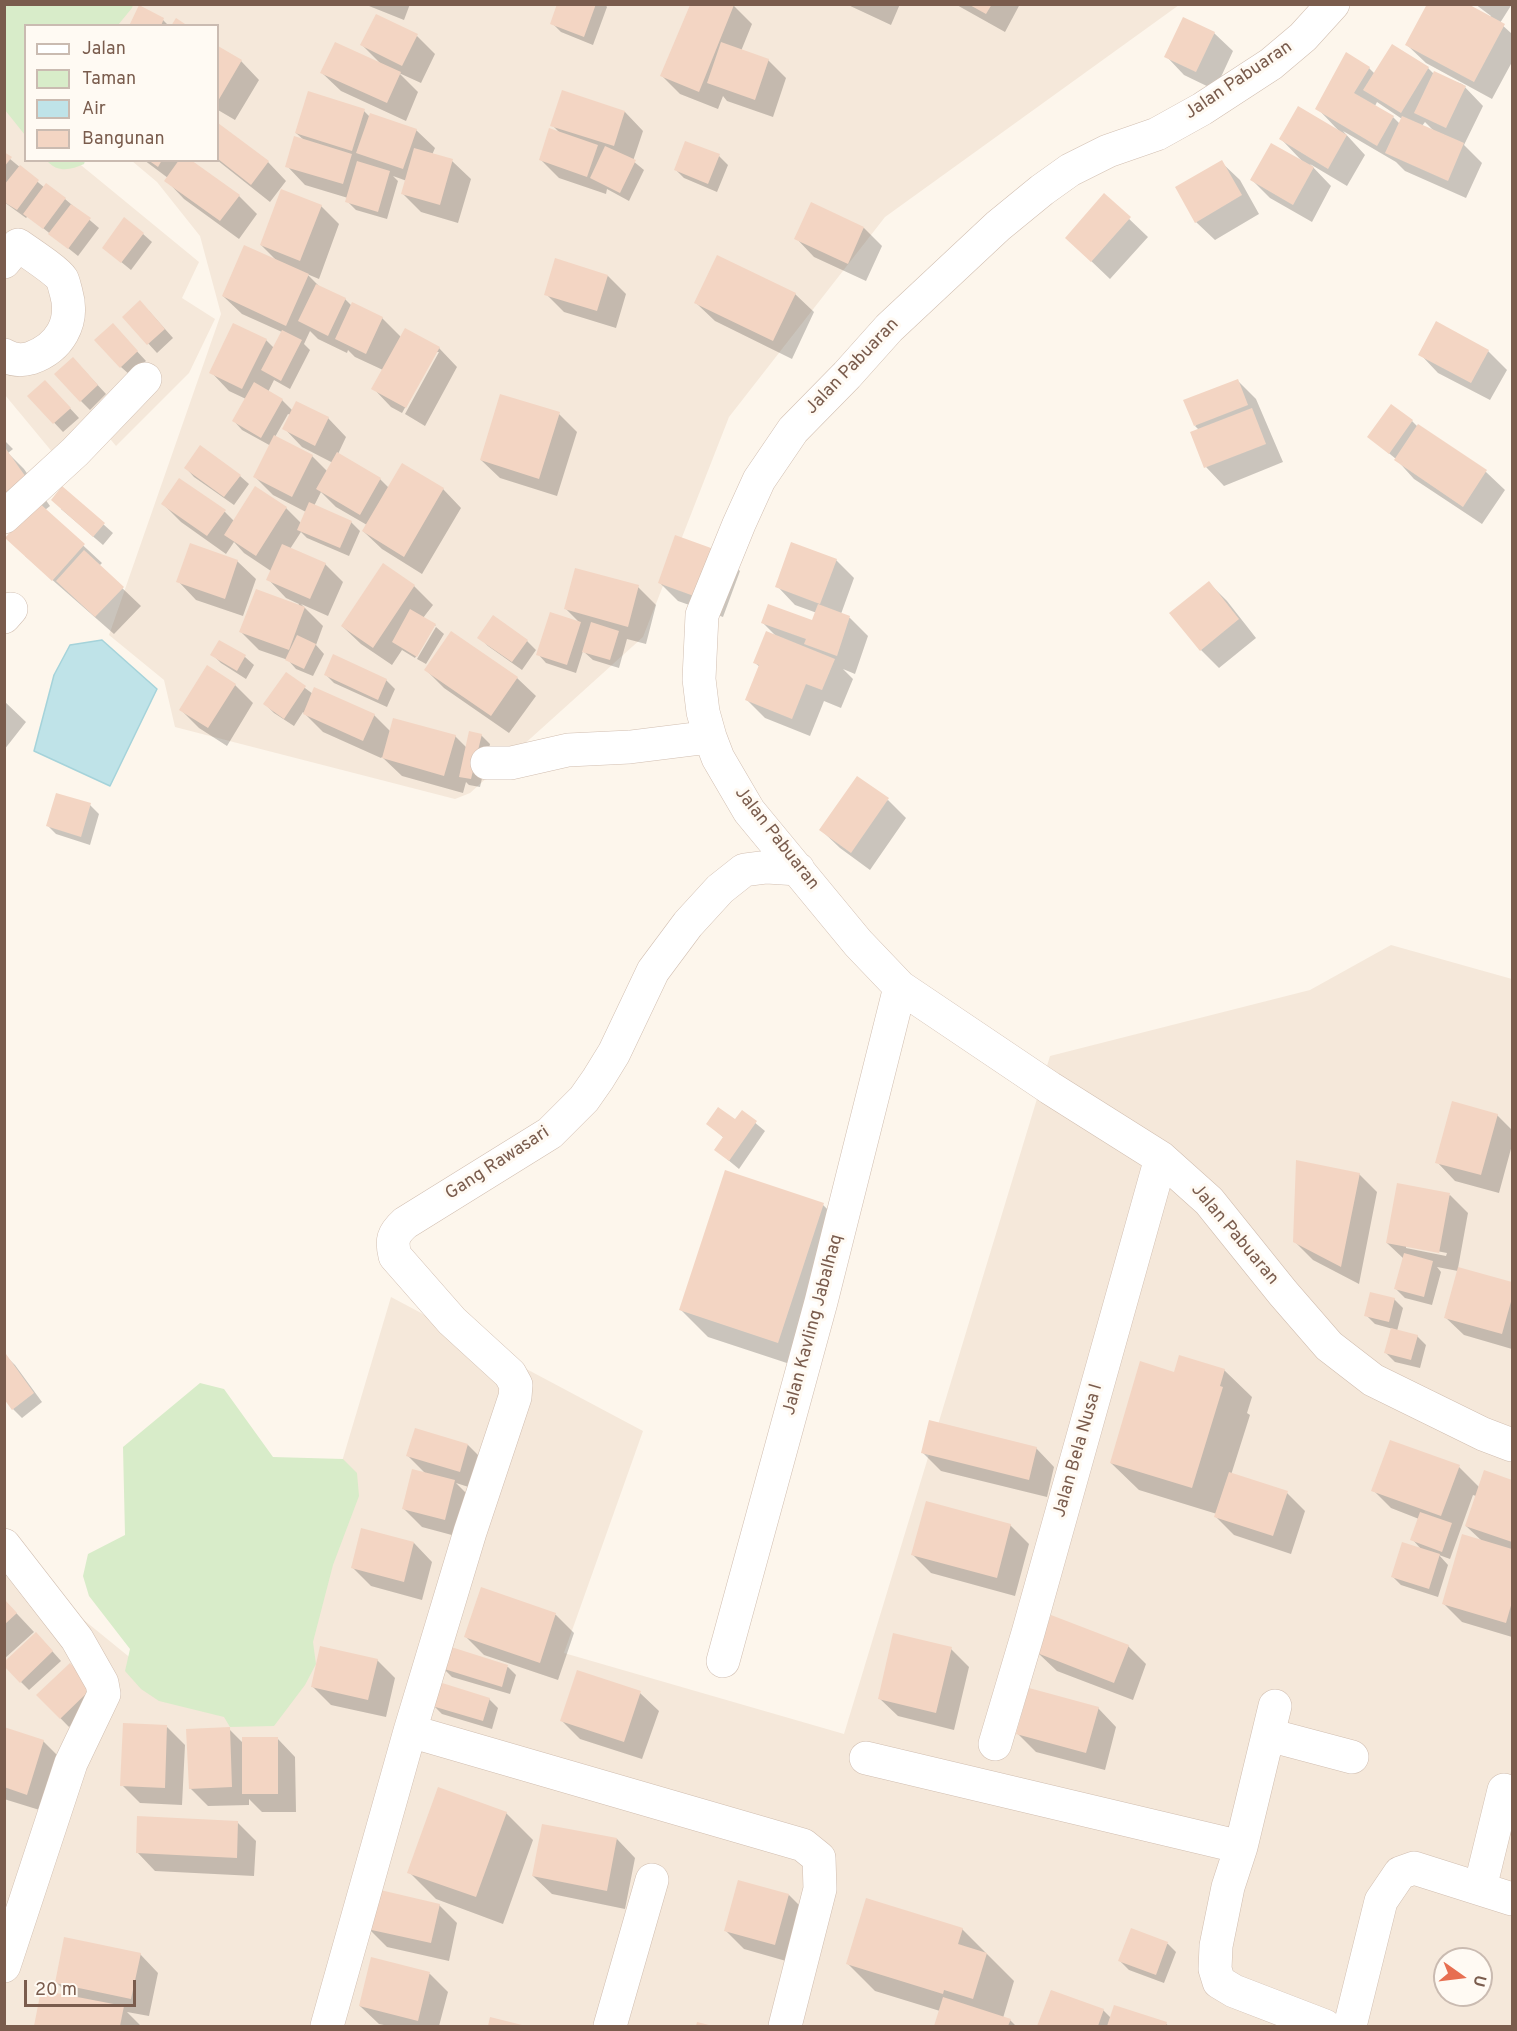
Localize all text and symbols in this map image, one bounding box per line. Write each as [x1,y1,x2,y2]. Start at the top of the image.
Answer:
legend [24,24,219,162]
street label: Jalan Pabuaran [1181,37,1297,125]
text: Jalan [82,38,126,61]
text: Taman [82,68,136,91]
text: Air [82,98,106,121]
text: Bangunan [82,128,165,151]
street label: Jalan Pabuaran [802,315,904,419]
street label: Jalan Pabuaran [729,783,823,895]
street label: Gang Rawasari [442,1122,554,1206]
street label: Jalan Pabuaran [1186,1180,1282,1290]
street label: Jalan Kavling Jabalhaq [779,1232,849,1418]
street label: Jalan Bela Nusa I [1050,1382,1108,1520]
north arrow [1433,1947,1493,2007]
scale bar [27,1968,140,2006]
text: U [1467,1973,1490,1989]
text: 20 m [35,1979,77,2002]

